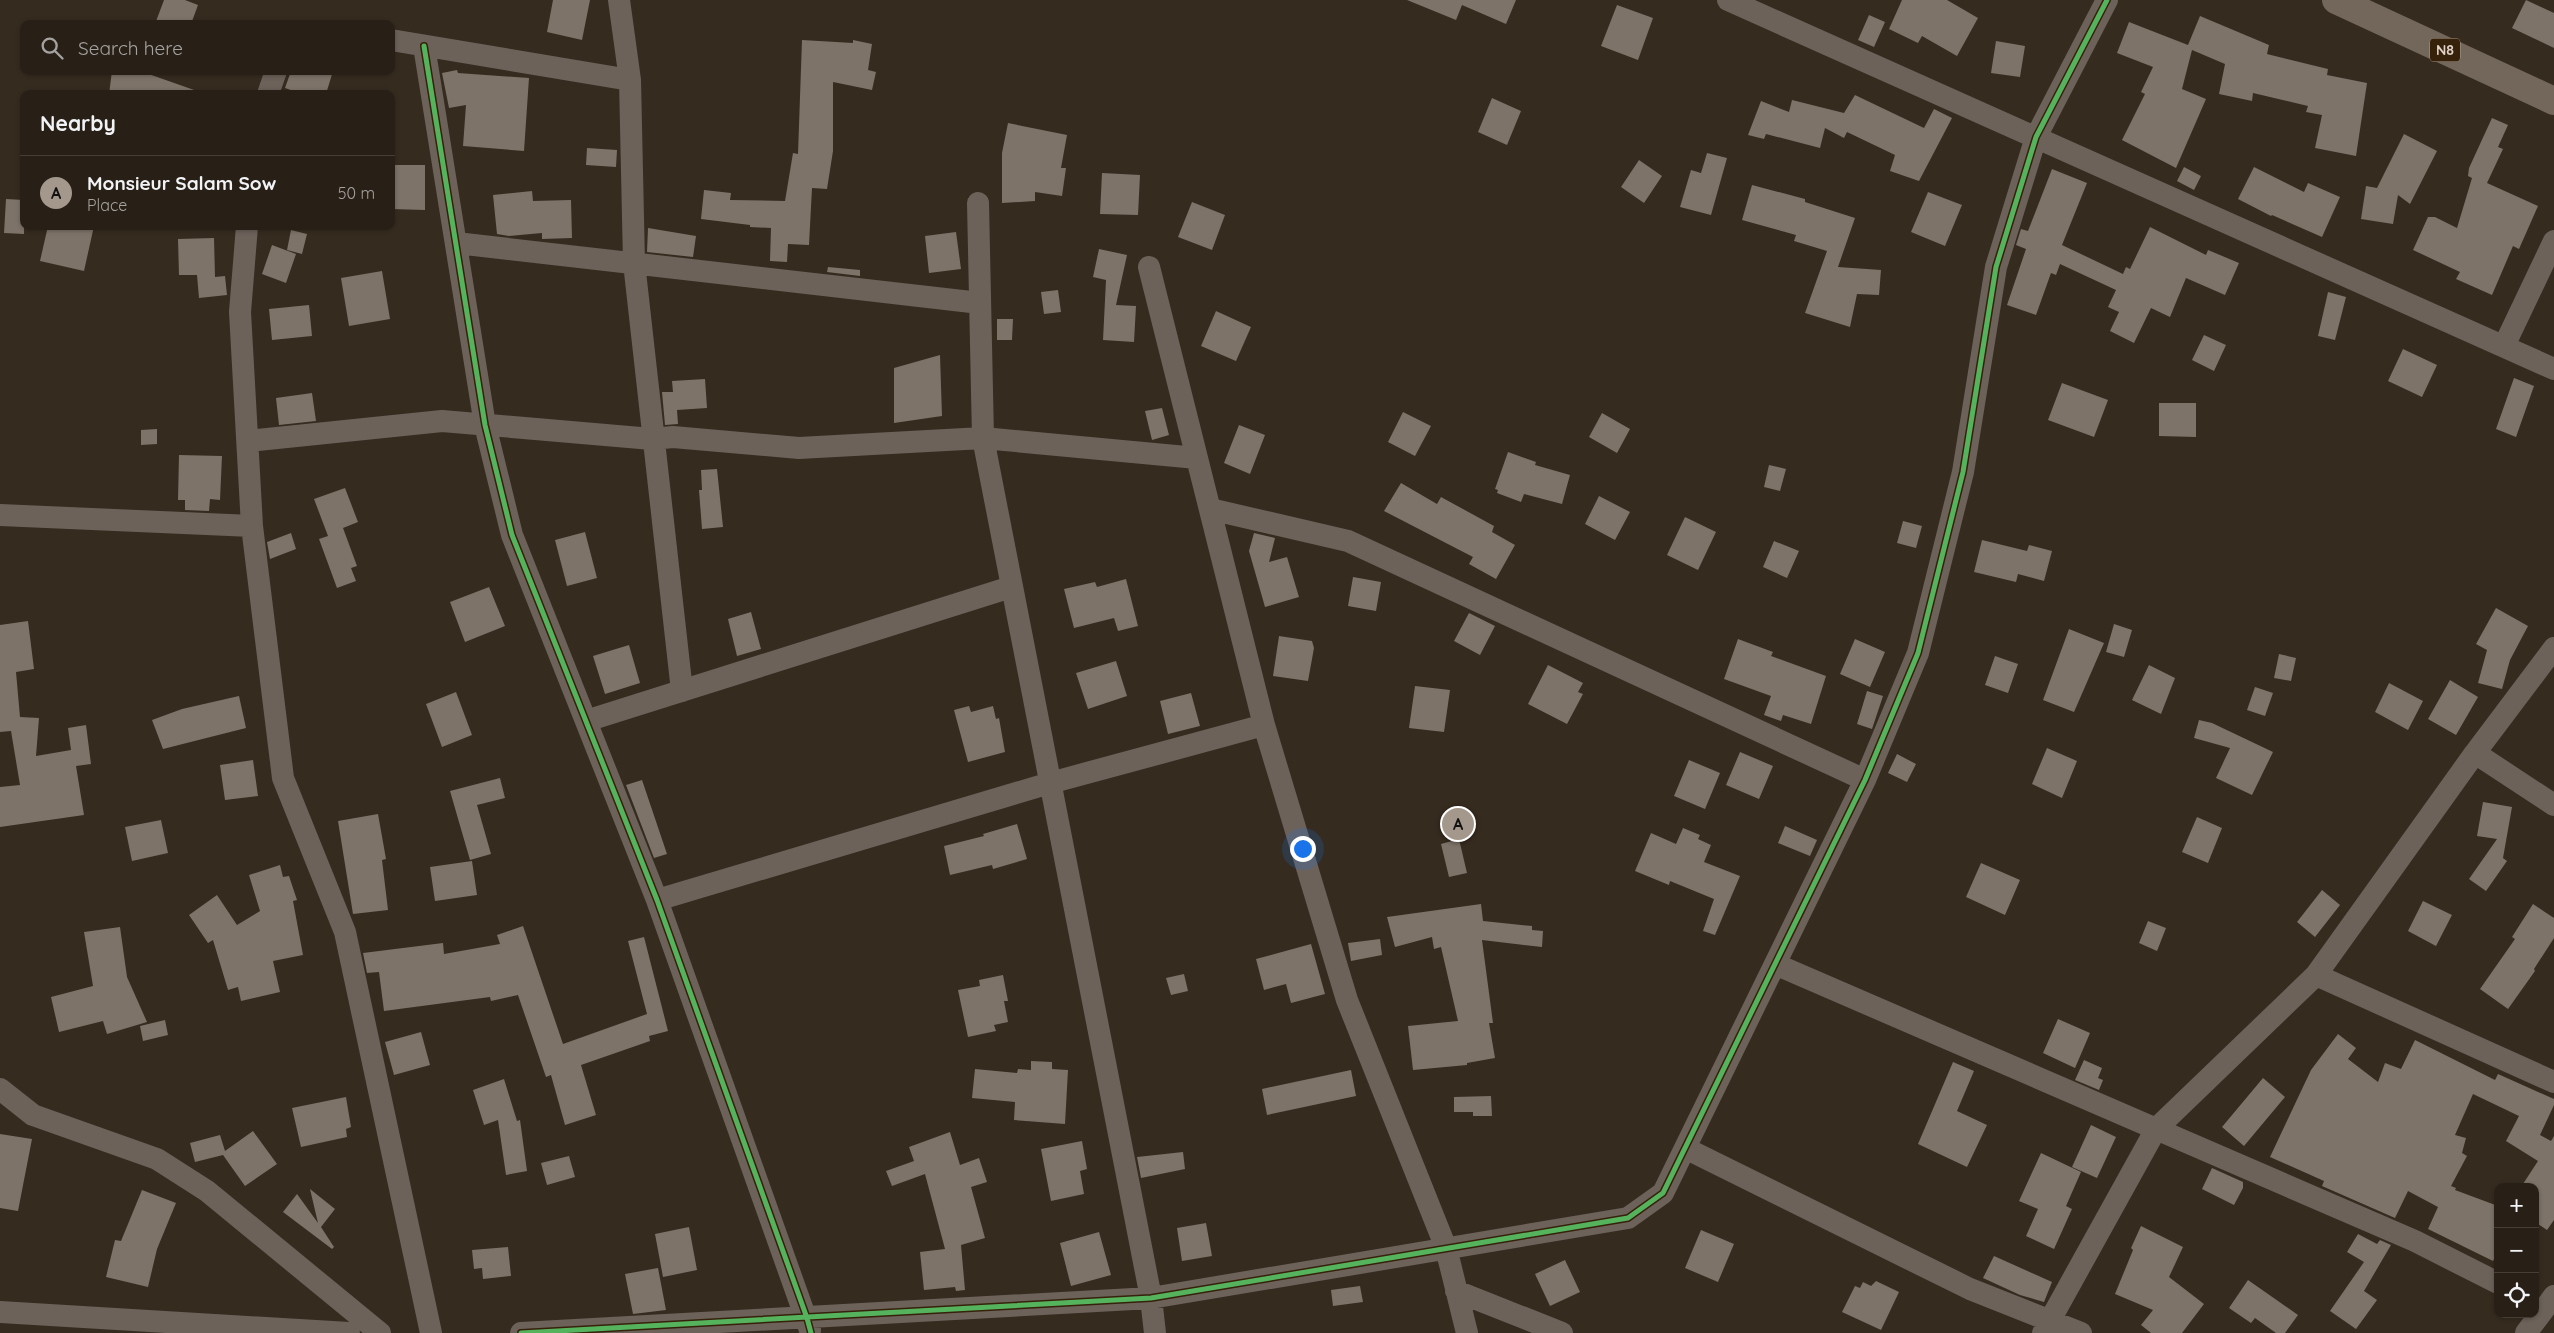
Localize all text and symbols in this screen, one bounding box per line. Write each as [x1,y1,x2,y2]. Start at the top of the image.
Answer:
search box [20,20,395,75]
icon: search [38,34,66,62]
text: Search here [78,36,183,60]
road number: N8 [2430,38,2460,62]
text: Nearby [40,110,116,136]
text: Monsieur Salam Sow [87,171,276,195]
text: A [51,183,61,203]
text: 50 m [338,183,375,203]
text: Place [87,195,127,215]
pin: A [1442,805,1474,843]
your location [1290,836,1316,862]
map controls [2494,1183,2539,1318]
button: + [2494,1183,2539,1228]
button: − [2494,1228,2539,1273]
button: locate [2494,1273,2539,1318]

